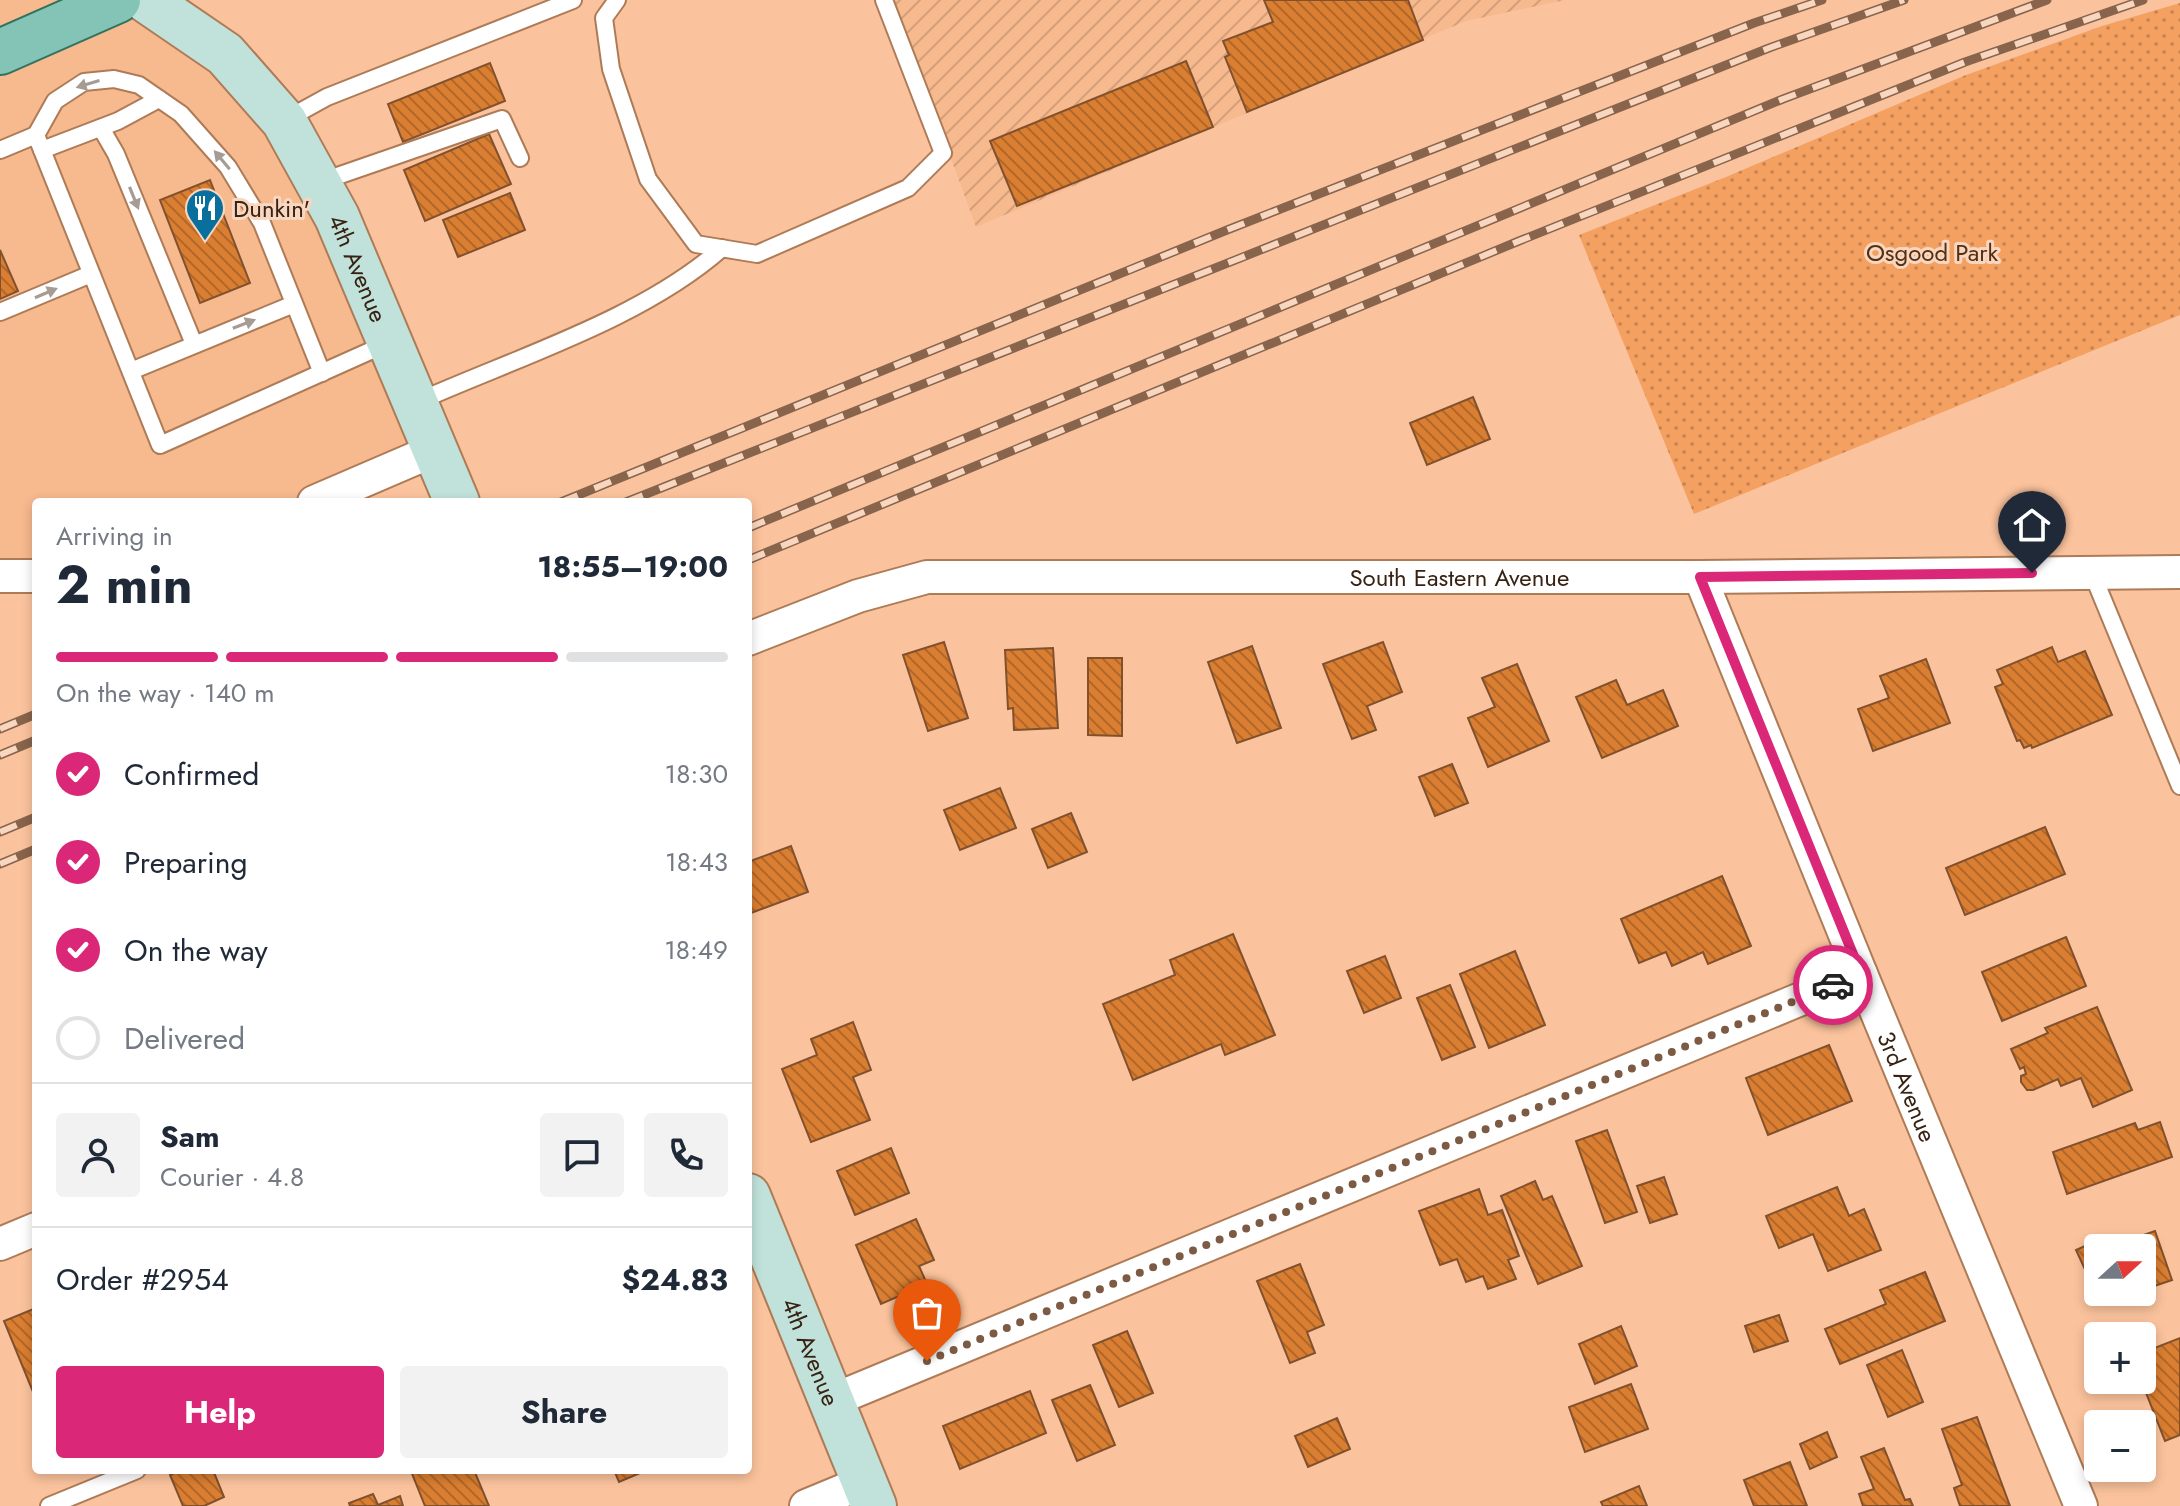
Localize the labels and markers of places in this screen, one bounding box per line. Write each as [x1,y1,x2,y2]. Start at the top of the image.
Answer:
restaurant icon: Dunkin' [184,187,226,242]
place label: Dunkin' [233,191,310,226]
pin [1998,491,2066,573]
pin [893,1279,961,1361]

